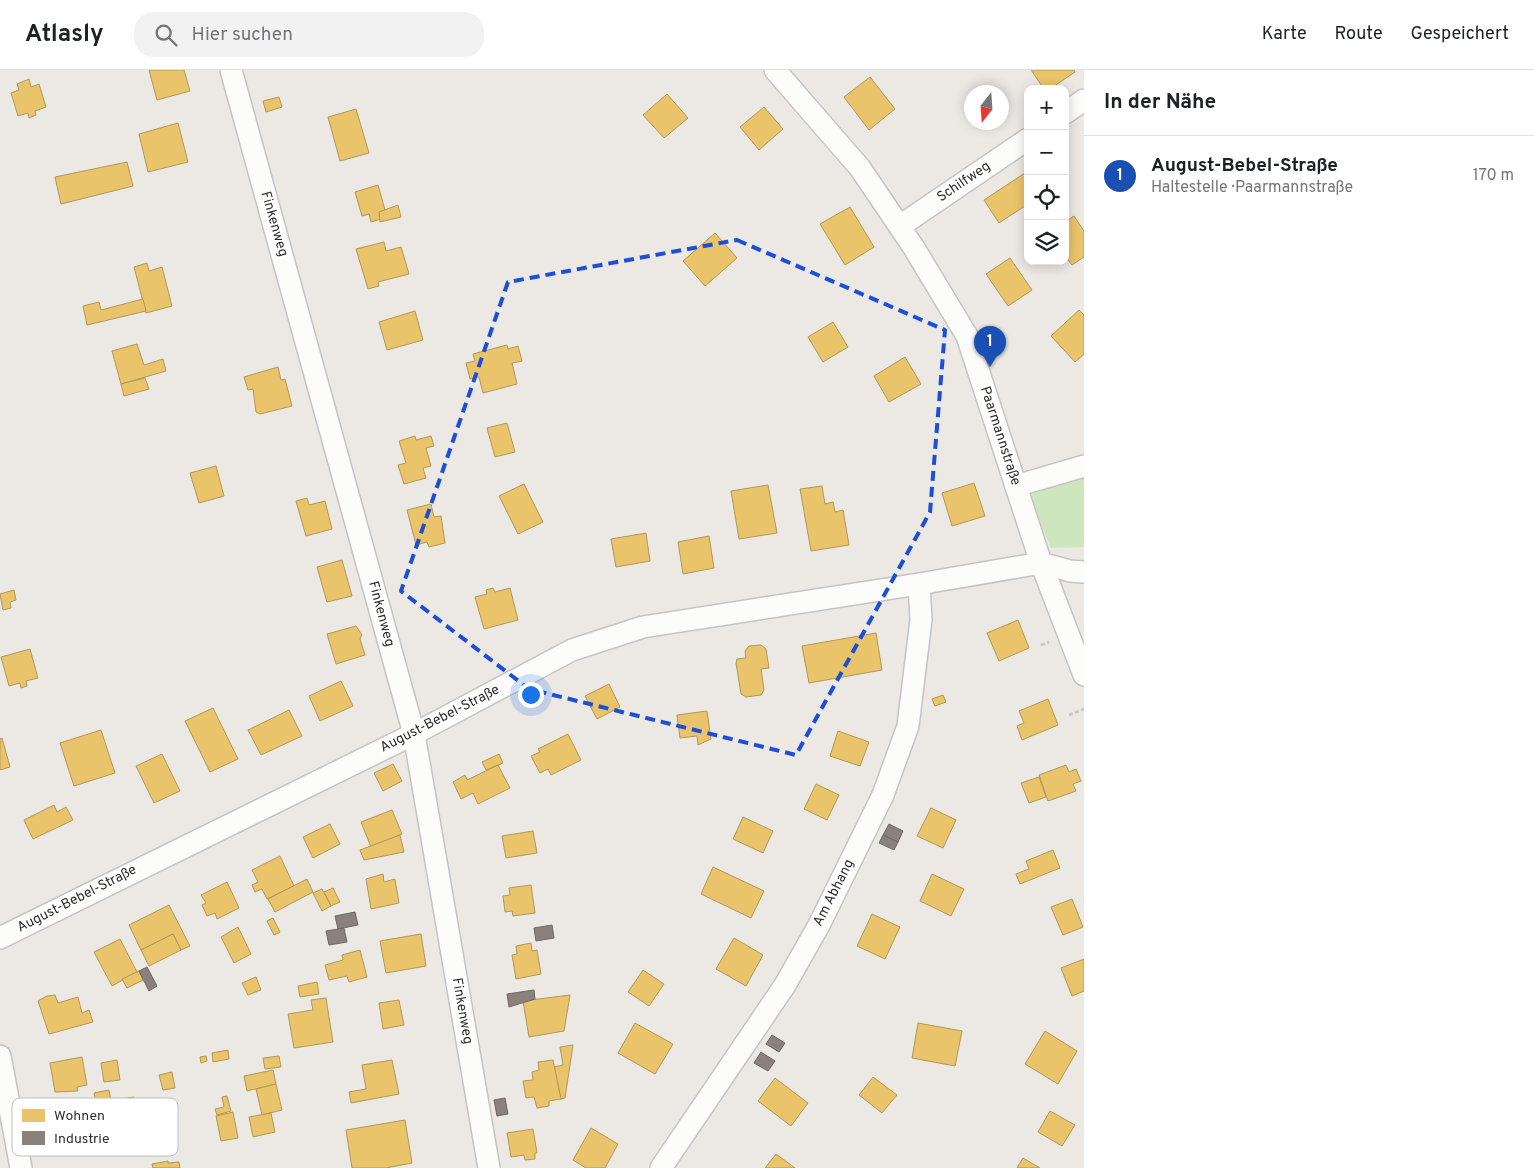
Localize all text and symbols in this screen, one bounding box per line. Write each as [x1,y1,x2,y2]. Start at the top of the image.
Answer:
search box [134,12,484,57]
text: Atlasly [25,20,104,50]
icon: search [152,21,180,49]
text: Hier suchen [192,23,293,47]
text: Karte [1262,23,1307,46]
text: Route [1335,23,1383,46]
text: Gespeichert [1411,23,1509,46]
north arrow [964,85,1009,130]
map controls [1024,85,1069,265]
button: + [1024,85,1069,130]
text: In der Nähe [1104,89,1216,116]
button: − [1024,130,1069,175]
text: August-Bebel-Straße [1151,154,1338,178]
street label: Schilfweg [934,158,994,206]
text: 1 [1117,166,1123,186]
text: 170 m [1473,166,1514,186]
button: locate [1024,175,1069,220]
text: Haltestelle · Paarmannstraße [1151,178,1353,198]
street label: Finkenweg [257,189,291,259]
button: layers [1024,220,1069,265]
pin: 1 [974,326,1006,367]
street label: Paarmannstraße [976,384,1024,488]
street label: Finkenweg [364,579,398,649]
street label: August-Bebel-Straße [377,681,503,757]
your location [518,682,544,708]
street label: Am Abhang [810,857,858,929]
street label: August-Bebel-Straße [14,861,140,937]
street label: Finkenweg [448,976,476,1046]
legend [12,1098,178,1156]
text: Wohnen [54,1108,105,1125]
text: Industrie [54,1131,109,1148]

